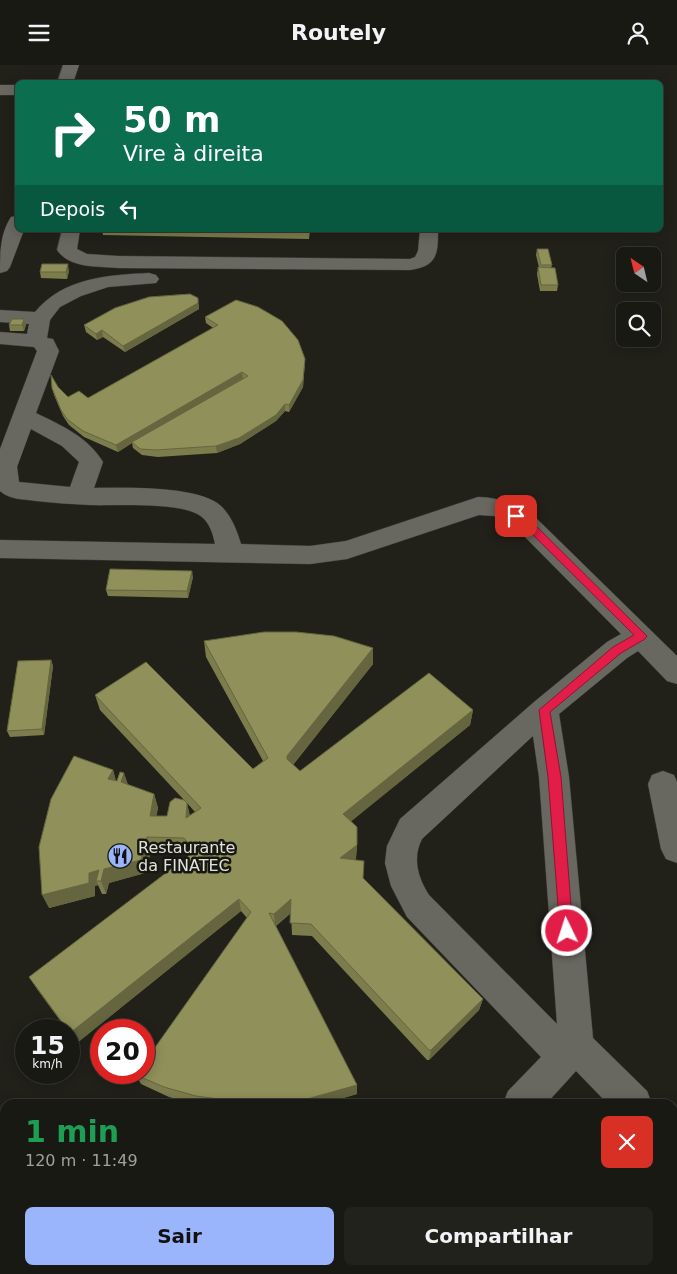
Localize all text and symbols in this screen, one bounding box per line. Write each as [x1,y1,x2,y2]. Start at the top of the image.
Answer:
icon: menu [25,19,53,47]
icon: person [624,19,652,47]
text: Routely [291,20,386,45]
icon: right [40,100,105,165]
text: 50 m [123,100,220,140]
text: Vire à direita [123,141,264,166]
icon: left [115,195,143,223]
text: Depois [40,198,105,220]
north arrow [616,247,661,293]
map controls [616,247,661,347]
button: search [616,302,661,347]
pin [495,495,537,537]
icon: arrive [502,502,530,530]
place label: Restaurante da FINATEC [138,838,235,875]
restaurant icon: Restaurante da FINATEC [107,843,133,869]
position arrow [540,904,592,956]
speed limit sign: 20 [90,1019,155,1084]
text: 15 [30,1031,65,1060]
text: km/h [32,1057,63,1071]
text: 1 min [25,1114,119,1149]
button: close [601,1116,653,1168]
text: 120 m · 11:49 [25,1151,138,1170]
button: Sair [25,1207,334,1265]
button: Compartilhar [344,1207,653,1265]

